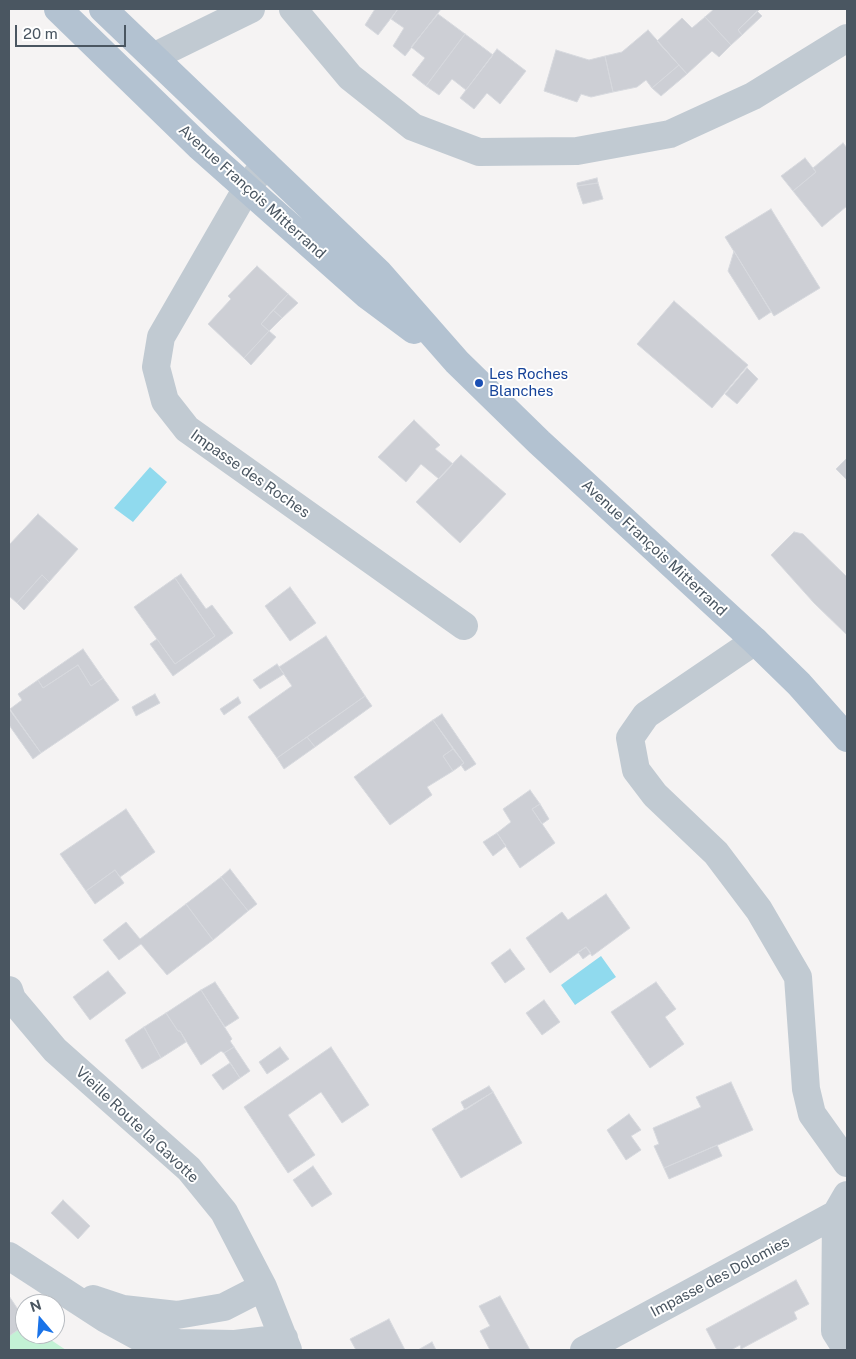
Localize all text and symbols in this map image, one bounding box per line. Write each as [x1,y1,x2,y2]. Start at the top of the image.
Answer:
scale bar [18,15,129,47]
text: 20 m [23,25,58,42]
street label: Avenue François Mitterrand [175,121,329,263]
place label: Les Roches Blanches [489,365,568,400]
marker: Les Roches Blanches [473,377,485,389]
street label: Impasse des Roches [187,426,313,522]
street label: Avenue François Mitterrand [578,476,730,620]
street label: Vieille Route la Gavotte [72,1063,202,1187]
street label: Impasse des Dolomies [648,1233,792,1321]
north arrow [15,1294,65,1344]
text: N [28,1296,43,1315]

